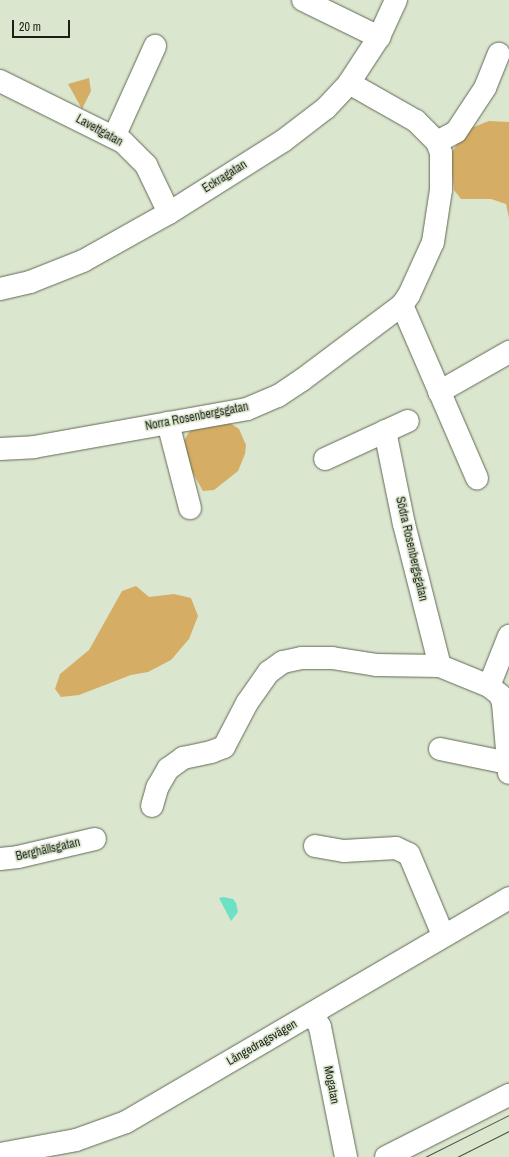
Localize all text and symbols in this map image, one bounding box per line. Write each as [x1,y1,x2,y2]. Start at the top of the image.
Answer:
scale bar [14,12,72,38]
text: 20 m [19,19,41,35]
street label: Lavettgatan [73,112,125,150]
street label: Eckragatan [200,158,250,196]
street label: Norra Rosenbergsgatan [144,400,250,434]
street label: Södra Rosenbergsgatan [392,495,430,603]
street label: Berghällsgatan [14,836,82,864]
street label: Långedragsvägen [224,1017,300,1069]
street label: Mogatan [320,1065,342,1105]

